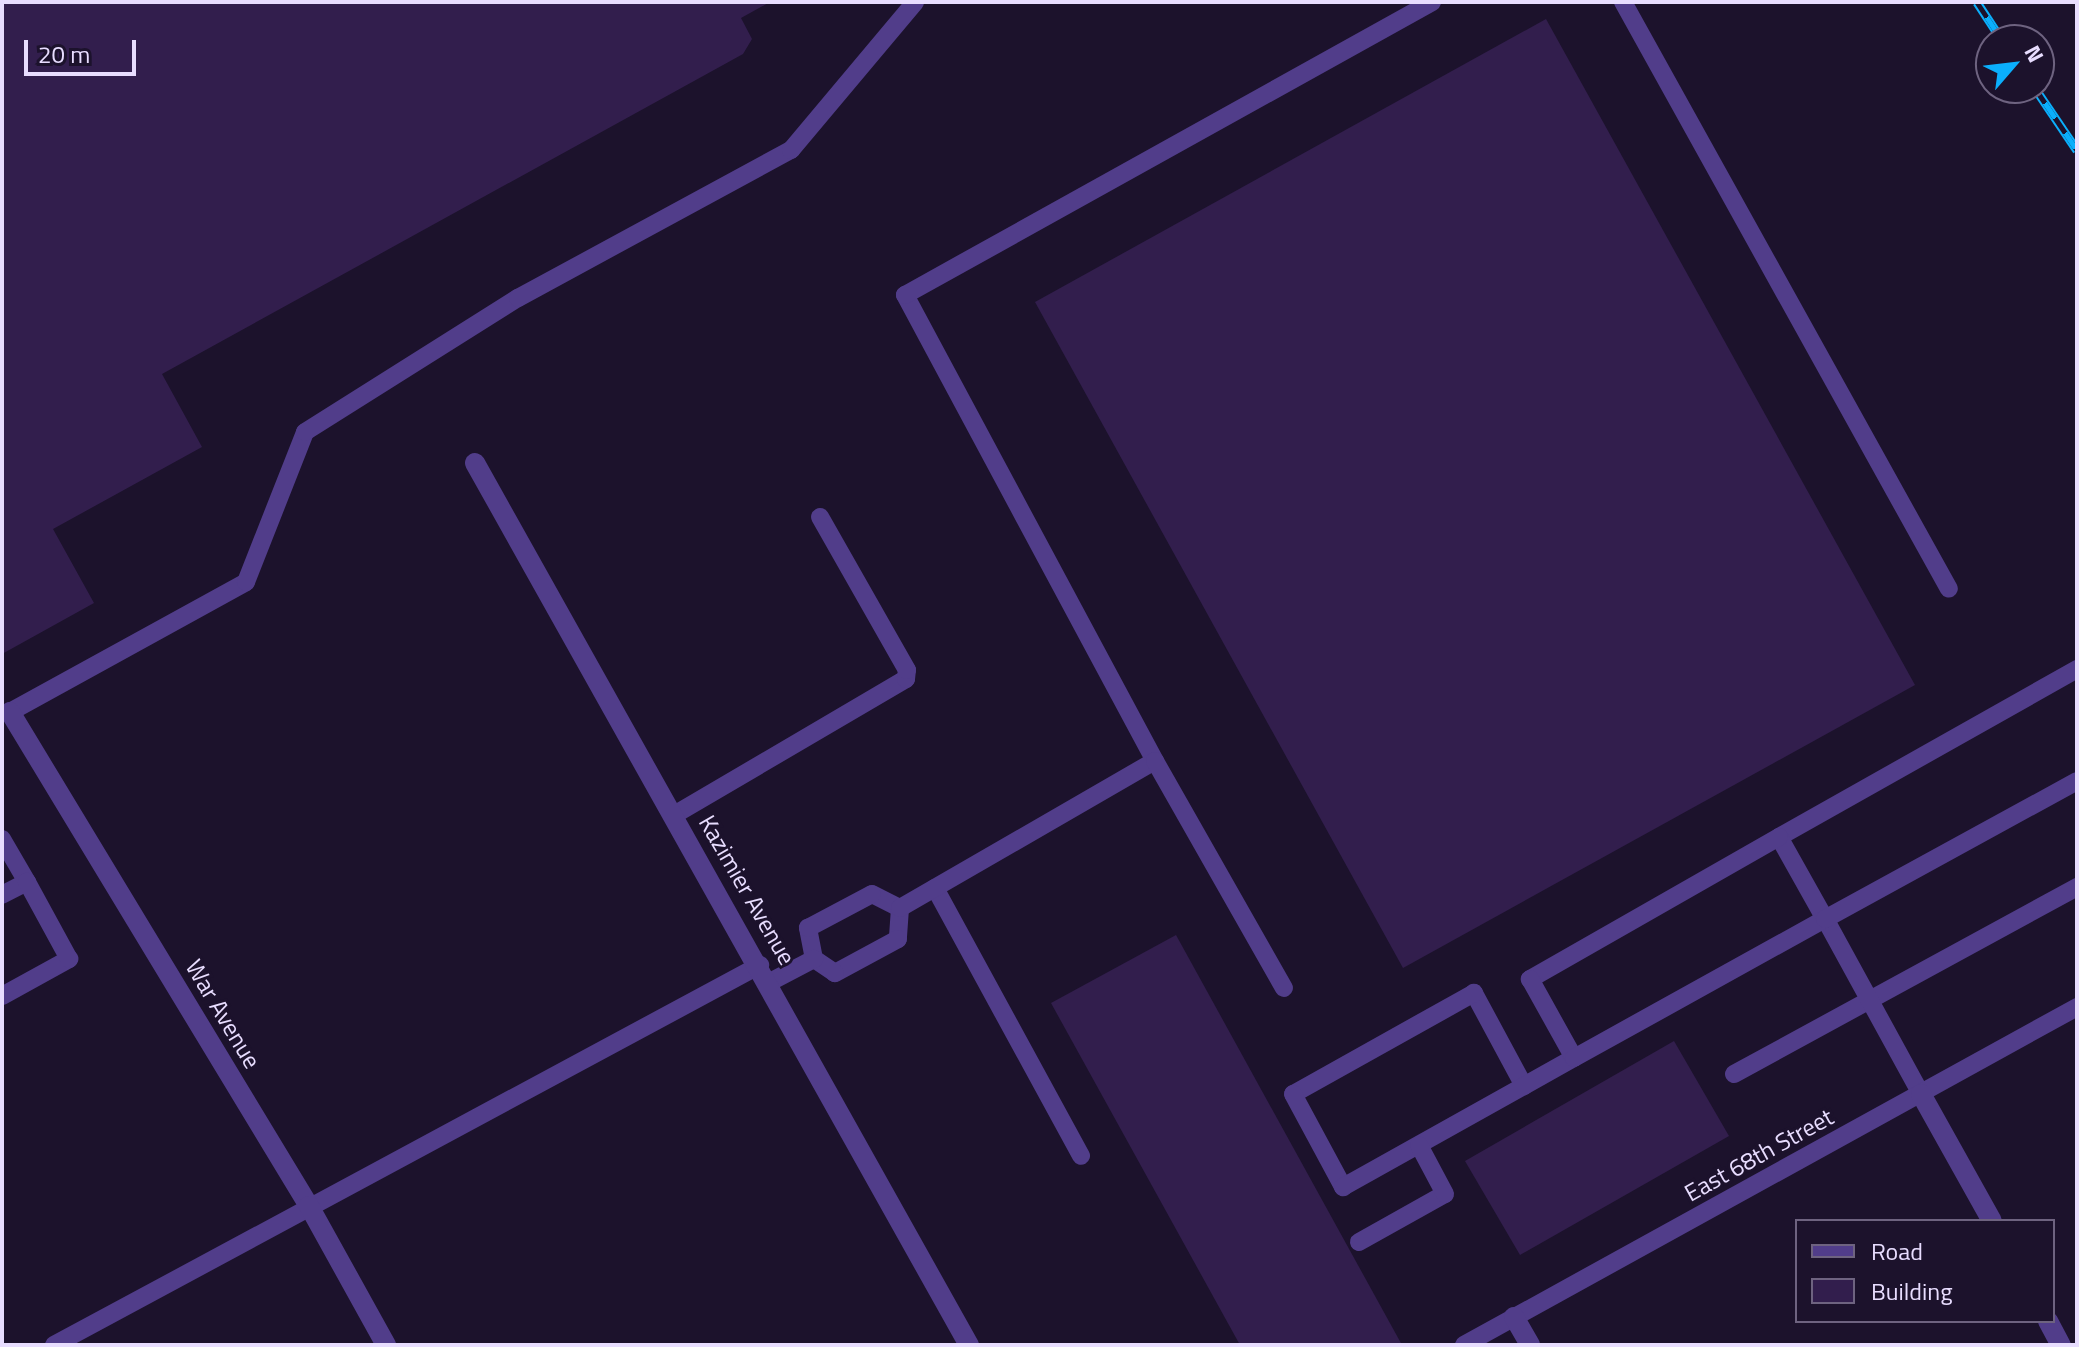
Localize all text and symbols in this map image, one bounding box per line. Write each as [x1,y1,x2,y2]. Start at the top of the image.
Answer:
scale bar [28,24,140,74]
north arrow [1975,24,2055,104]
text: 20 m [38,36,90,72]
text: N [2016,39,2053,68]
street label: Kazimier Avenue [693,810,801,970]
street label: War Avenue [179,954,267,1074]
street label: East 68th Street [1680,1102,1838,1208]
legend [1795,1219,2055,1323]
text: Road [1871,1233,1923,1269]
text: Building [1871,1273,1953,1309]

